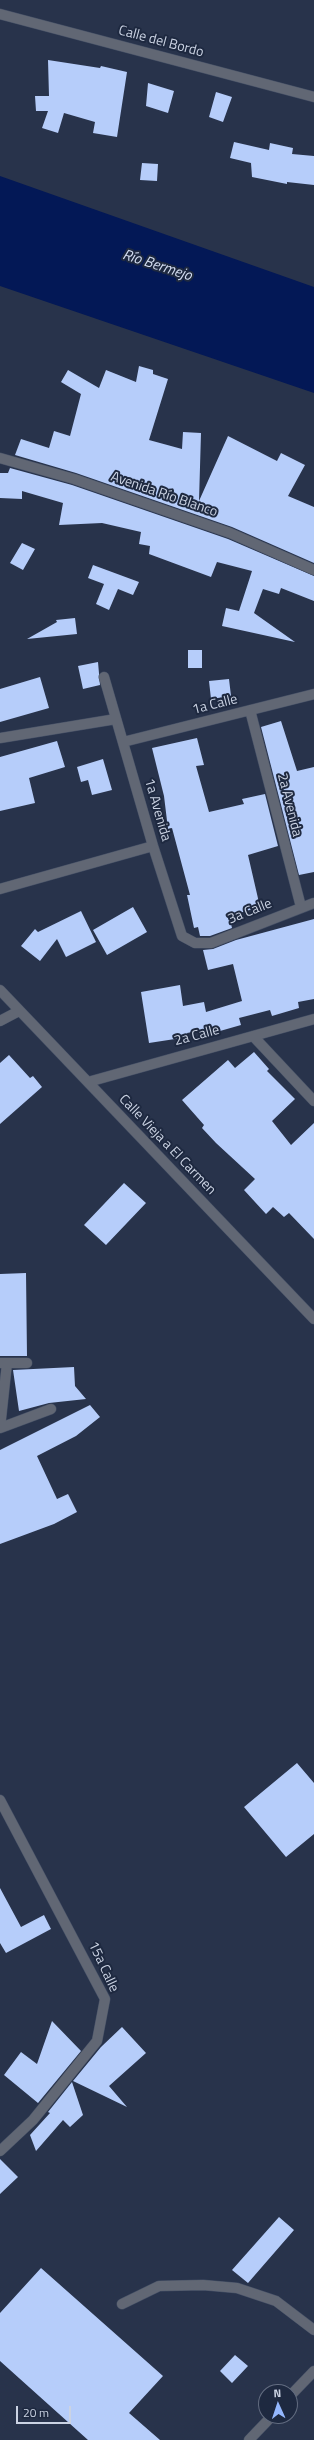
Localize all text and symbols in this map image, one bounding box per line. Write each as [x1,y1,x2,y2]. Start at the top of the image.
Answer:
street label: Calle del Bordo [117,23,205,61]
water label: Río Bermejo [120,246,194,286]
street label: Avenida Río Blanco [108,469,220,521]
street label: 1a Calle [191,691,239,719]
street label: 2a Avenida [273,772,305,838]
street label: 1a Avenida [140,777,174,843]
street label: 3a Calle [225,896,275,928]
street label: 2a Calle [173,1022,221,1050]
street label: Calle Vieja a El Carmen [115,1091,219,1199]
street label: 15a Calle [84,1939,122,1995]
north arrow [258,2384,298,2424]
text: N [273,2385,282,2401]
scale bar [18,2398,73,2424]
text: 20 m [23,2403,49,2422]

